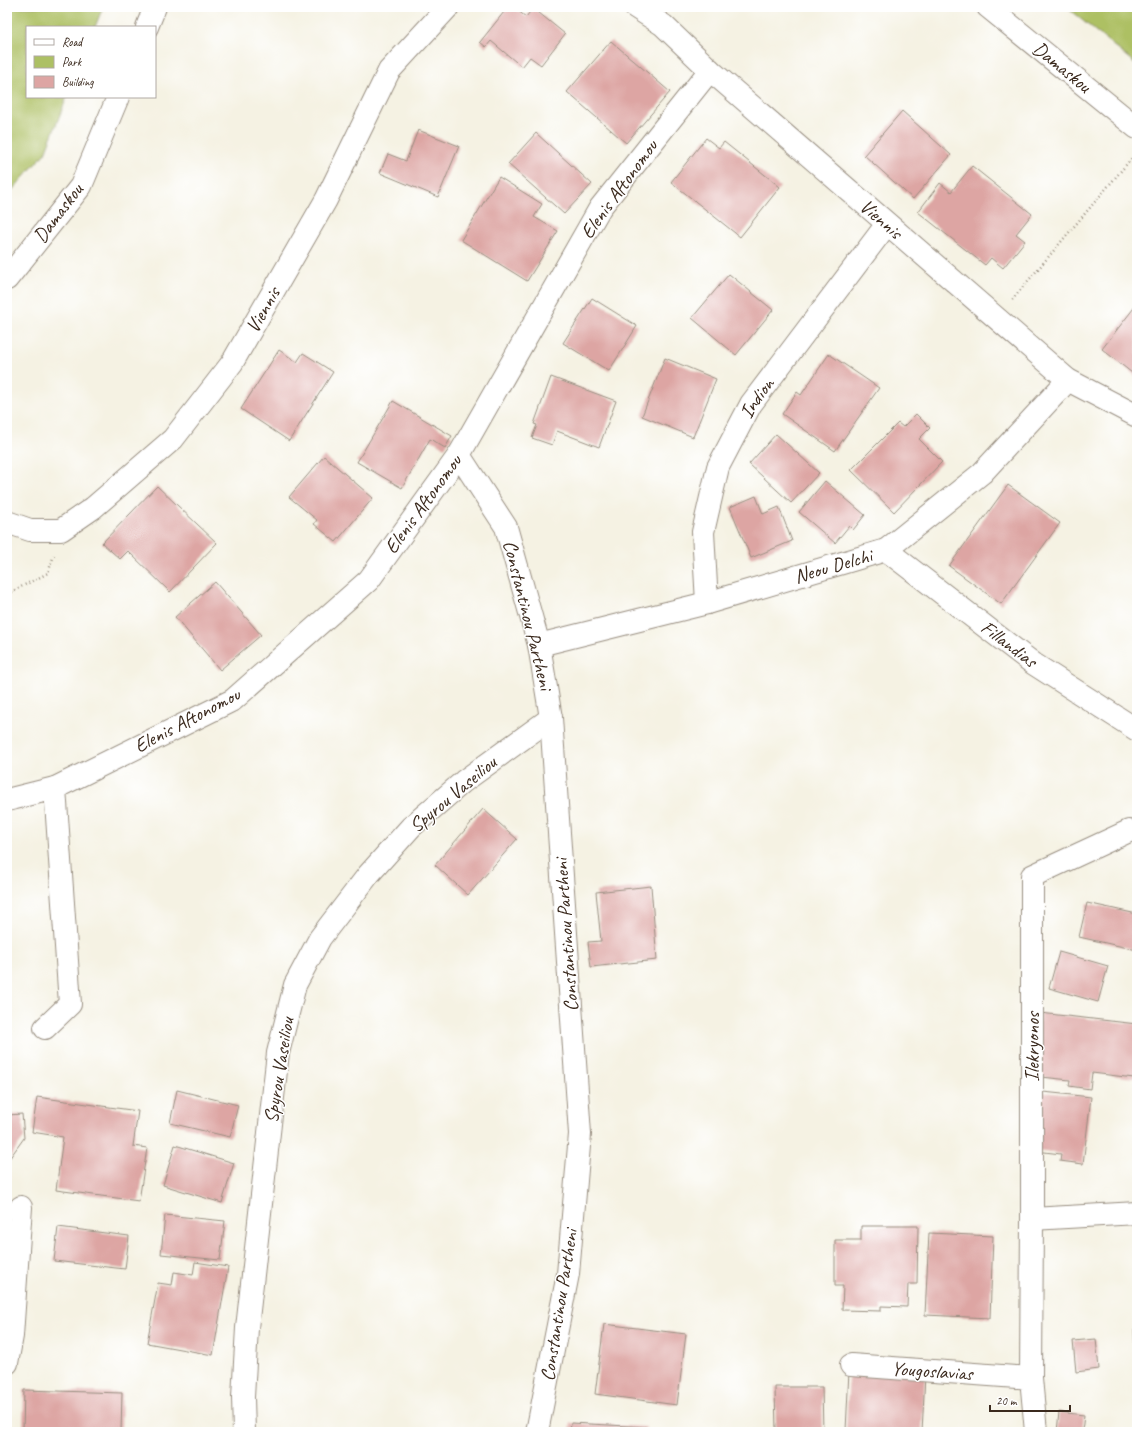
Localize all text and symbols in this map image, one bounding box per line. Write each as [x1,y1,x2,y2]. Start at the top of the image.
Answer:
legend [26,26,156,98]
text: Road [62,34,84,50]
street label: Damaskou [1028,36,1098,99]
text: Park [62,54,83,70]
text: Building [62,74,94,90]
street label: Elenis Aftonomou [575,133,664,243]
street label: Damaskou [28,177,89,248]
street label: Viennis [854,194,909,246]
street label: Viennis [240,281,287,337]
street label: Indion [733,371,780,422]
street label: Elenis Aftonomou [379,448,468,558]
street label: Constantinou Partheni [497,538,559,695]
street label: Neou Delchi [791,542,877,589]
street label: Fillandias [976,615,1044,675]
street label: Elenis Aftonomou [130,681,246,758]
street label: Spyrou Vaseiliou [404,749,503,838]
street label: Constantinou Partheni [548,855,584,1012]
street label: Ilekryonos [1020,1010,1045,1082]
street label: Spyrou Vaseiliou [258,1014,300,1125]
street label: Constantinou Partheni [535,1225,584,1383]
street label: Yougoslavias [891,1356,976,1386]
scale bar [990,1387,1070,1413]
text: 20 m [996,1393,1018,1409]

